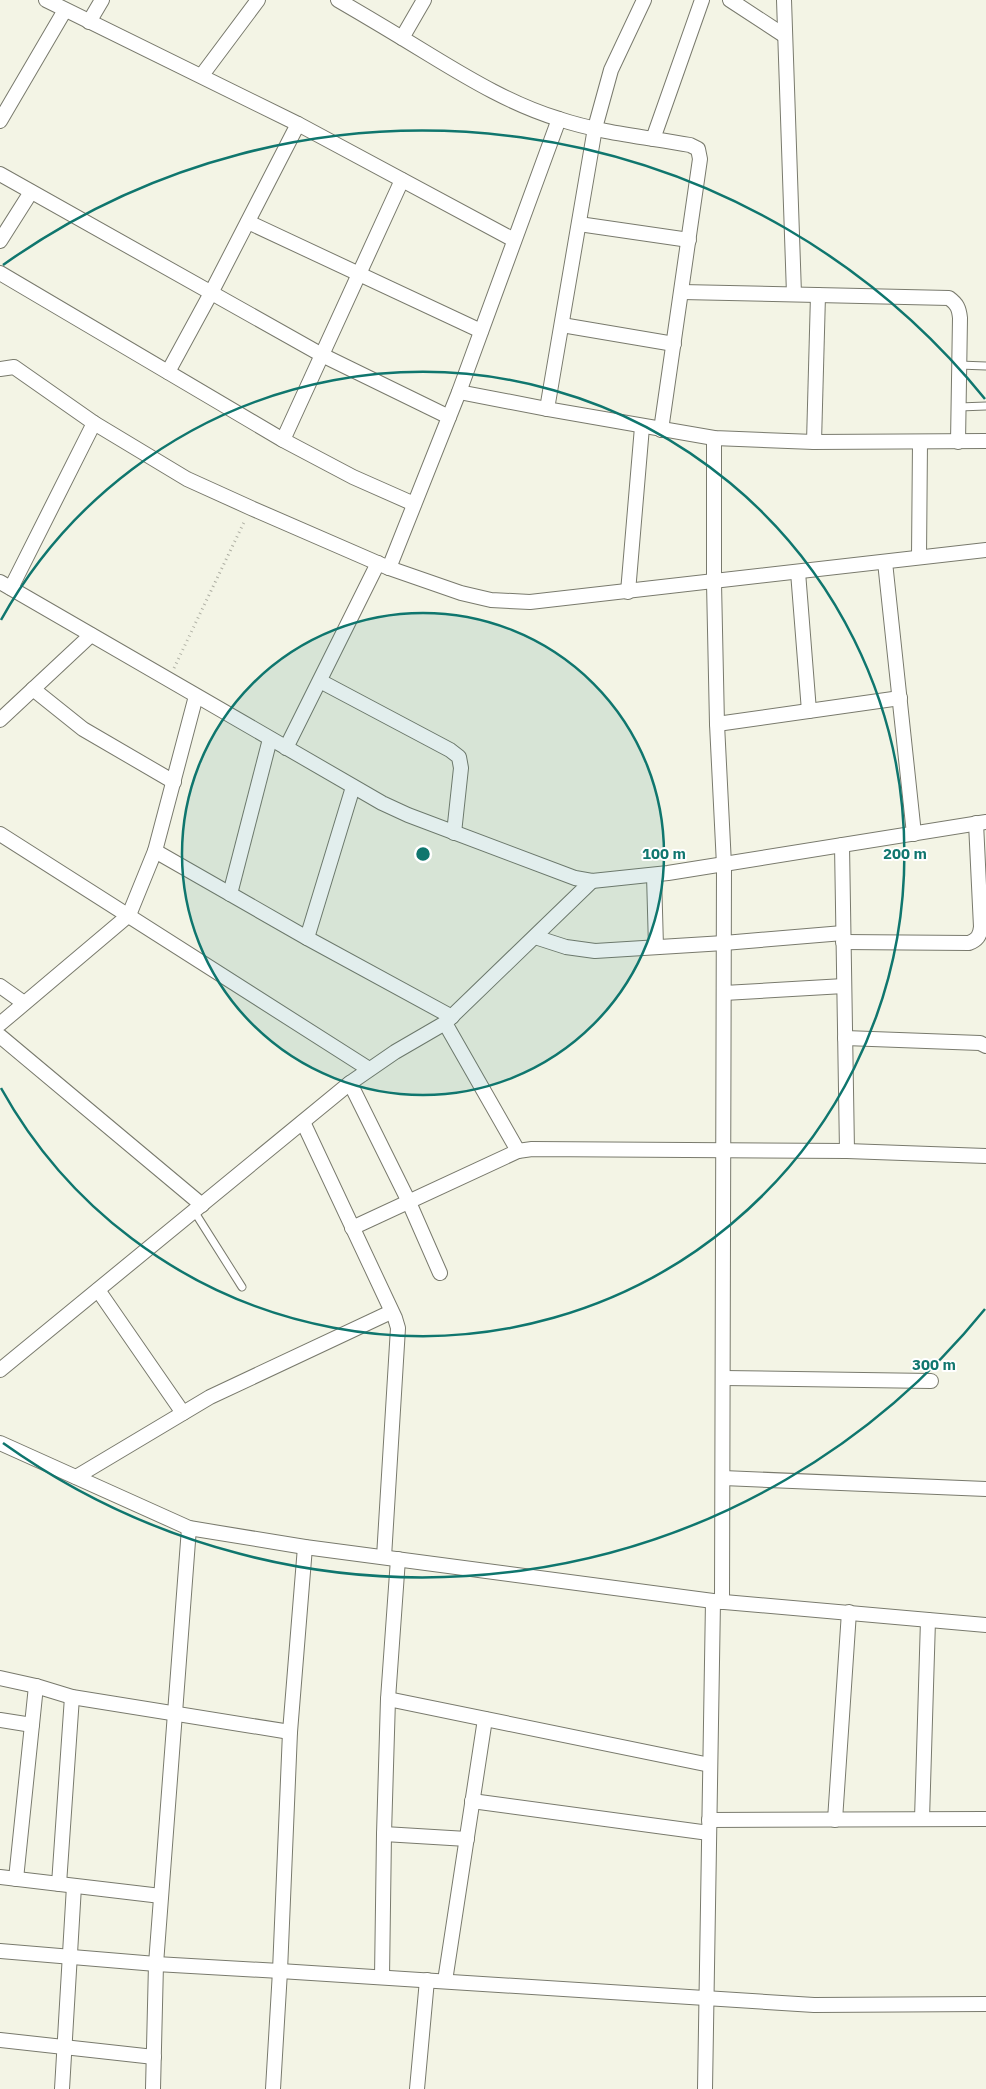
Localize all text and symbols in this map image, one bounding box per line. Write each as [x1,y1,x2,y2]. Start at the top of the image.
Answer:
text: 100 m [642,844,686,863]
text: 200 m [883,844,927,863]
centre of rings [414,845,432,863]
text: 300 m [912,1355,956,1374]

